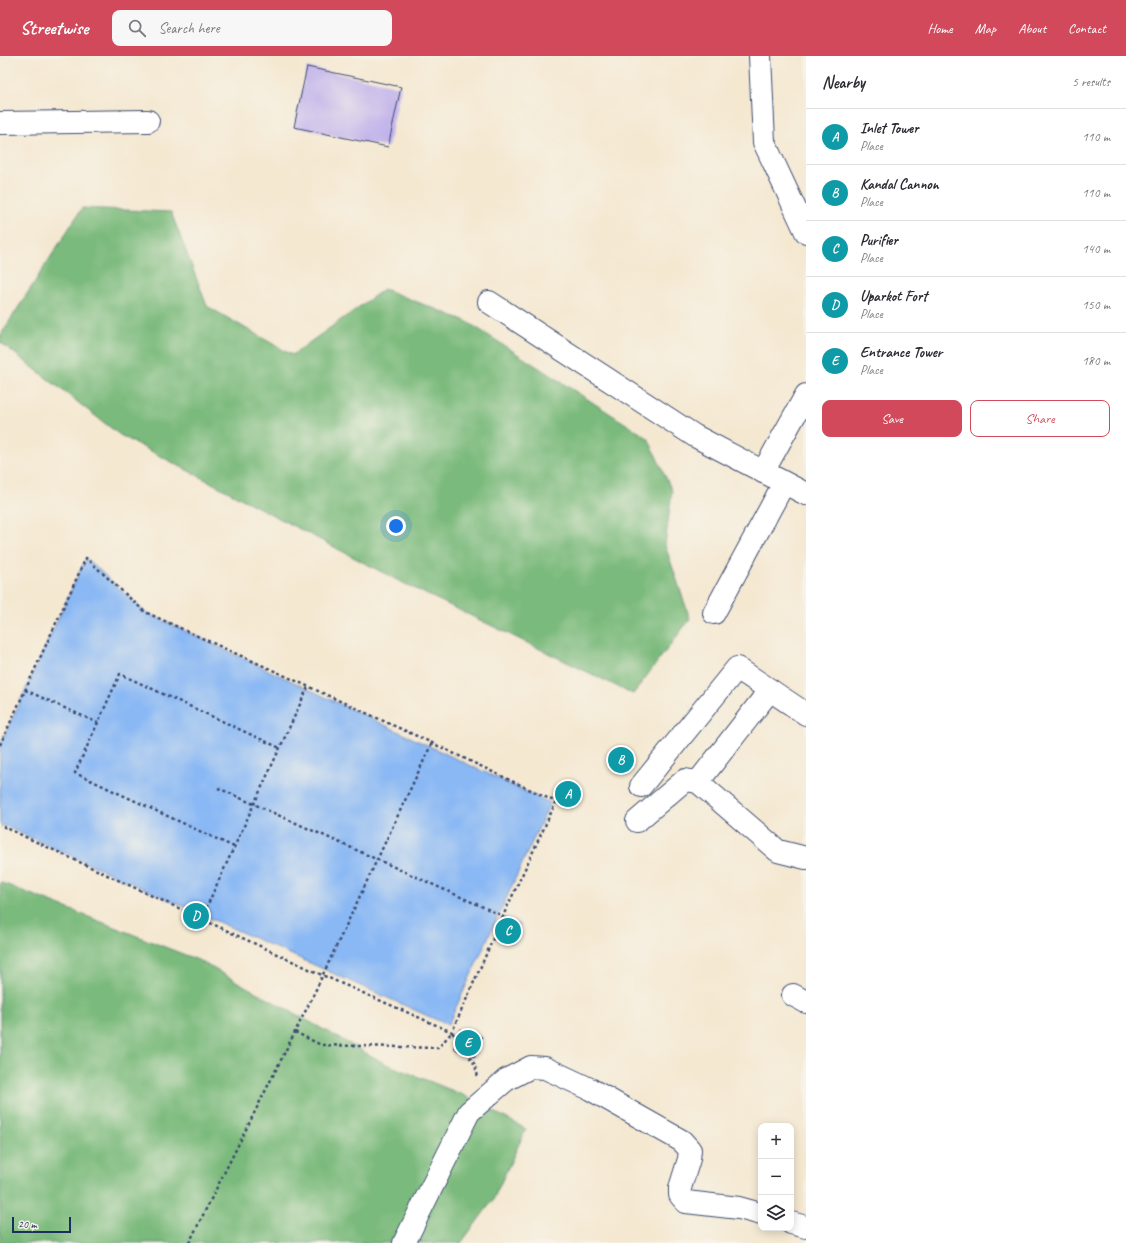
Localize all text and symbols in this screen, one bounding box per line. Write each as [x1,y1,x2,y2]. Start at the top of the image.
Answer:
search box [112,10,392,46]
text: Streetwise [20,16,88,40]
icon: search [126,17,148,39]
text: Search here [158,19,220,38]
text: Home [927,20,953,37]
text: Map [975,20,996,37]
text: About [1018,20,1046,37]
text: Contact [1068,20,1106,37]
text: Nearby [822,72,865,93]
text: 5 results [1072,74,1110,90]
text: Inlet Tower [860,119,918,138]
text: A [832,129,838,145]
text: 110 m [1082,129,1110,145]
text: Place [860,138,883,154]
text: Kandal Cannon [860,175,939,194]
text: B [832,185,838,201]
text: 110 m [1082,185,1110,201]
text: Place [860,194,883,210]
text: Purifier [860,231,898,250]
text: C [832,241,838,257]
text: 140 m [1082,241,1110,257]
text: Place [860,250,883,266]
text: Uparkot Fort [860,287,927,306]
text: D [831,297,839,313]
text: 150 m [1082,297,1110,313]
text: Place [860,306,883,322]
text: Entrance Tower [860,343,942,362]
text: E [832,353,838,369]
text: 180 m [1082,353,1110,369]
text: Place [860,362,883,378]
button: Save [822,400,962,437]
button: Share [970,400,1110,437]
your location [386,516,406,536]
pin: B [608,745,634,775]
pin: A [555,779,581,809]
pin: D [183,901,209,931]
pin: C [495,916,521,946]
pin: E [455,1028,481,1058]
map controls [758,1123,794,1231]
button: + [758,1123,794,1159]
button: − [758,1159,794,1195]
button: layers [758,1195,794,1231]
scale bar [12,1215,71,1234]
text: 20 m [18,1217,37,1231]

